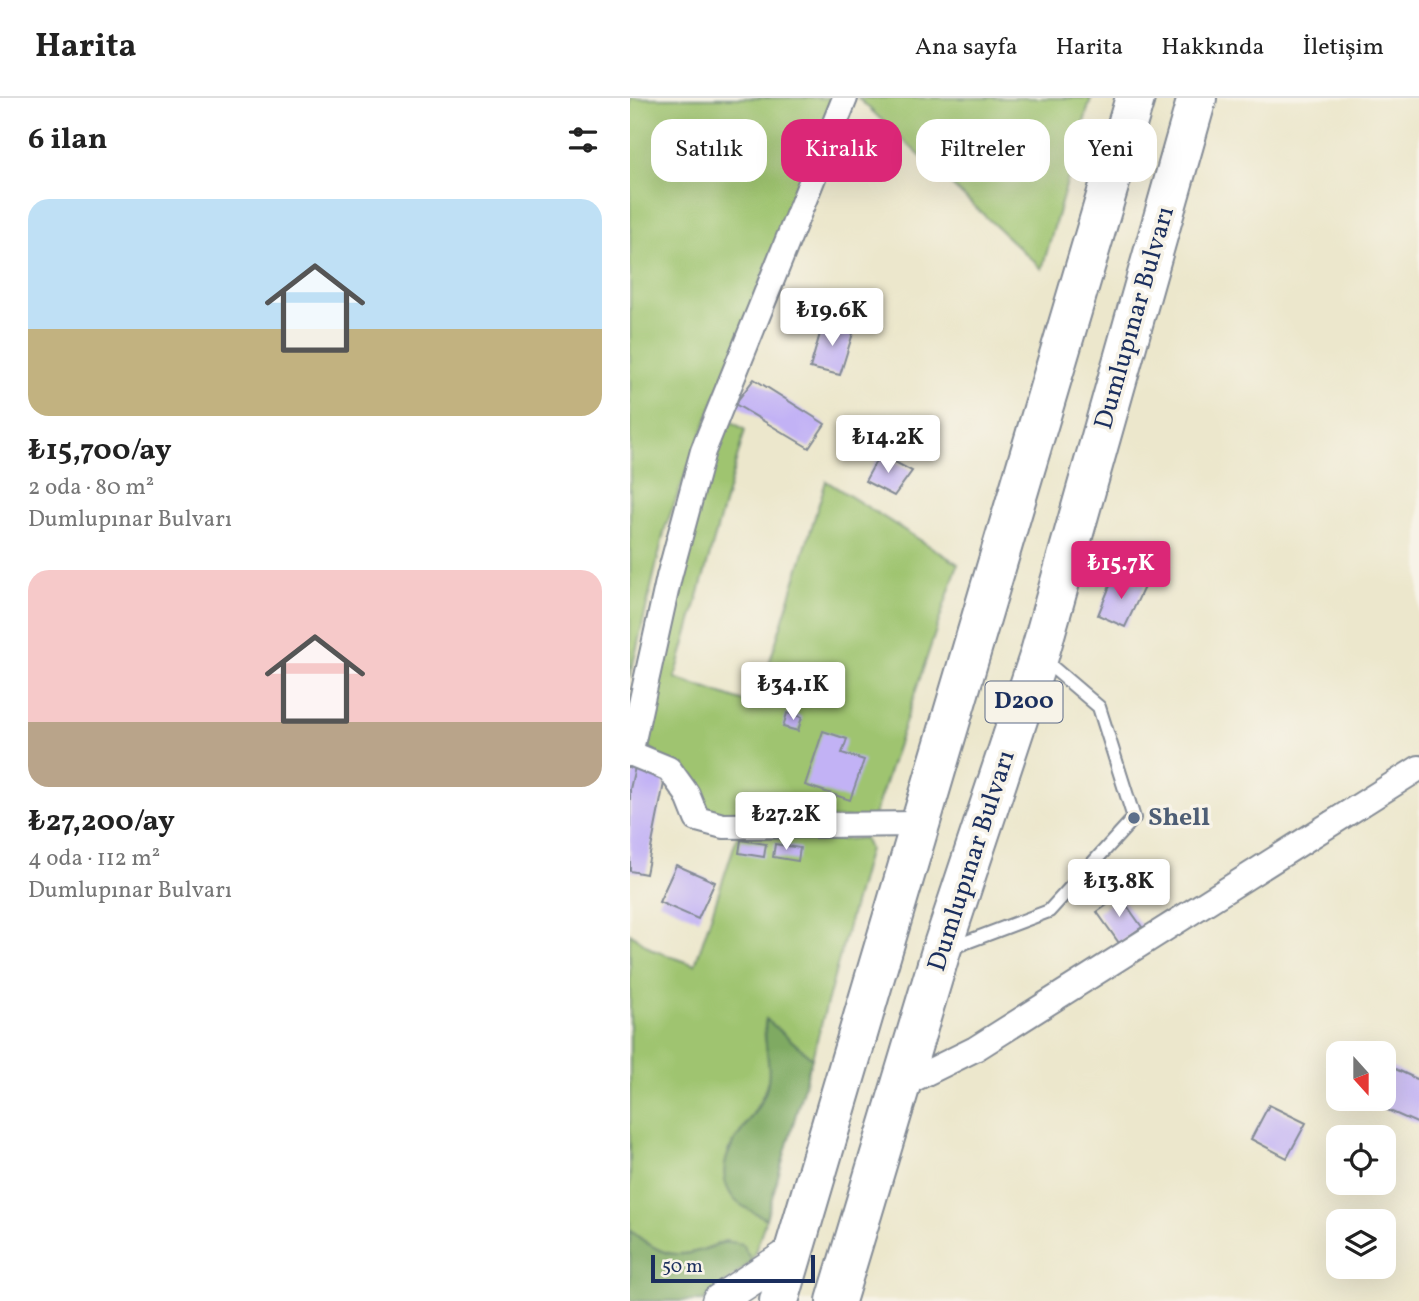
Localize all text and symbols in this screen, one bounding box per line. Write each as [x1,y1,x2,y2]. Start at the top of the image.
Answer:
text: Harita [35,25,136,71]
text: Ana sayfa [915,31,1018,65]
text: Harita [1056,31,1123,65]
text: Hakkında [1161,31,1265,65]
text: İletişim [1303,31,1384,65]
text: 6 ilan [28,119,107,161]
chip: Satılık [651,119,767,182]
chip: Kiralık [781,119,902,182]
chip: Filtreler [916,119,1050,182]
chip: Yeni [1064,119,1157,182]
icon: filters [564,121,602,159]
street label: Dumlupınar Bulvarı [1086,202,1184,434]
icon: home [252,245,378,371]
pin: ₺19.6K [775,288,889,348]
text: ₺19.6K [796,295,868,327]
pin: ₺14.2K [831,416,945,475]
text: ₺14.2K [852,422,924,454]
text: ₺15,700/ay [28,430,172,472]
text: 2 oda · 80 m² [28,472,154,504]
text: Dumlupınar Bulvarı [28,504,232,536]
pin: ₺15.7K [1064,542,1178,601]
text: ₺15.7K [1087,548,1155,580]
icon: home [252,616,378,742]
pin: ₺34.1K [736,662,850,722]
text: ₺34.1K [757,669,829,701]
road number: D200 [986,682,1062,722]
street label: Dumlupınar Bulvarı [919,746,1025,976]
pin: ₺27.2K [729,792,843,852]
text: ₺27.2K [751,799,821,831]
place label: Shell [1148,800,1210,836]
text: ₺27,200/ay [28,801,175,843]
marker: Shell [1126,810,1142,826]
text: 4 oda · 112 m² [28,843,160,875]
pin: ₺13.8K [1062,860,1176,919]
text: ₺13.8K [1084,866,1154,898]
text: Dumlupınar Bulvarı [28,875,232,907]
north arrow [1326,1041,1396,1111]
map controls [1326,1041,1396,1279]
button: locate [1326,1125,1396,1195]
button: layers [1326,1209,1396,1279]
scale bar [651,1252,816,1284]
text: 50 m [662,1254,703,1280]

